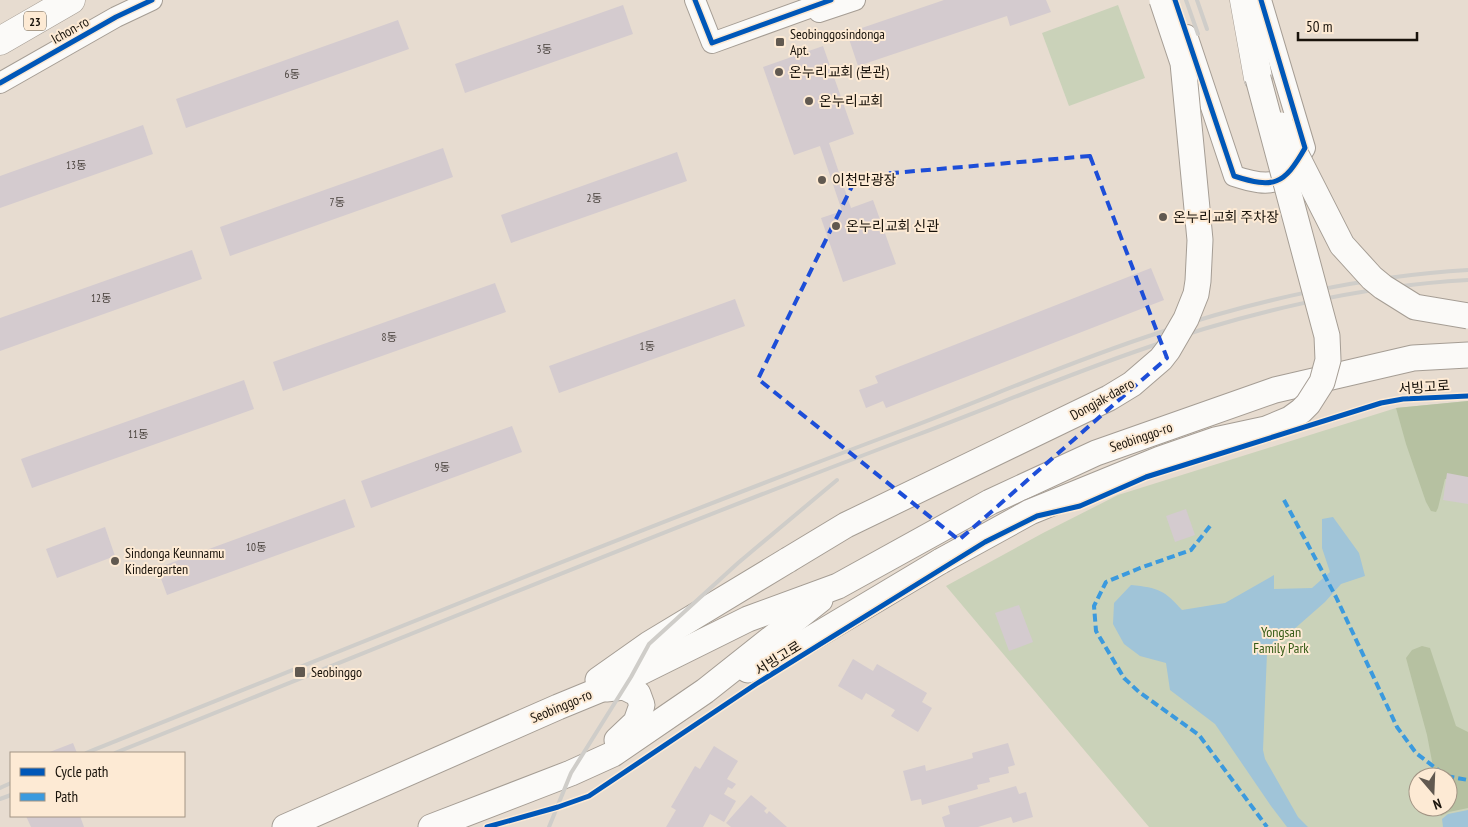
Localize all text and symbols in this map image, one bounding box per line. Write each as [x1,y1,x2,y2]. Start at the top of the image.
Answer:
scale bar [1298,10,1417,42]
road number: 23 [24,12,46,30]
street label: Ichon-ro [48,12,92,48]
text: 50 m [1306,17,1332,36]
place label: Seobinggosindonga Apt. [790,25,885,59]
marker: Seobinggosindonga Apt. [774,36,786,48]
house number: 3동 [536,42,552,56]
place label: 온누리교회 (본관) [789,63,889,81]
marker: 온누리교회 (본관) [773,66,785,78]
house number: 6동 [284,67,300,81]
place label: 온누리교회 [819,92,883,110]
marker: 온누리교회 [803,95,815,107]
house number: 13동 [66,158,86,172]
place label: 이천만광장 [832,171,897,189]
marker: 이천만광장 [816,174,828,186]
house number: 2동 [586,191,602,205]
house number: 7동 [329,195,345,209]
place label: 온누리교회 주차장 [1173,208,1279,226]
marker: 온누리교회 주차장 [1157,211,1169,223]
place label: 온누리교회 신관 [846,217,939,235]
marker: 온누리교회 신관 [830,220,842,232]
house number: 12동 [91,291,111,305]
house number: 8동 [381,330,397,344]
house number: 1동 [639,339,655,353]
street label: Dongjak-daero [1067,374,1137,424]
street label: 서빙고로 [1398,376,1450,398]
street label: Seobinggo-ro [1107,418,1175,456]
house number: 11동 [128,427,148,441]
house number: 9동 [434,460,450,474]
house number: 10동 [246,540,266,554]
place label: Sindonga Keunnamu Kindergarten [125,544,224,578]
marker: Sindonga Keunnamu Kindergarten [109,555,121,567]
park label: Yongsan Family Park [1253,623,1309,657]
street label: 서빙고로 [751,637,805,679]
place label: Seobinggo [311,663,362,681]
marker: Seobinggo [293,665,307,679]
street label: Seobinggo-ro [528,685,594,727]
legend [10,752,185,817]
text: Cycle path [55,762,108,781]
north arrow [1408,767,1458,817]
text: Path [55,787,78,806]
text: N [1431,795,1444,814]

